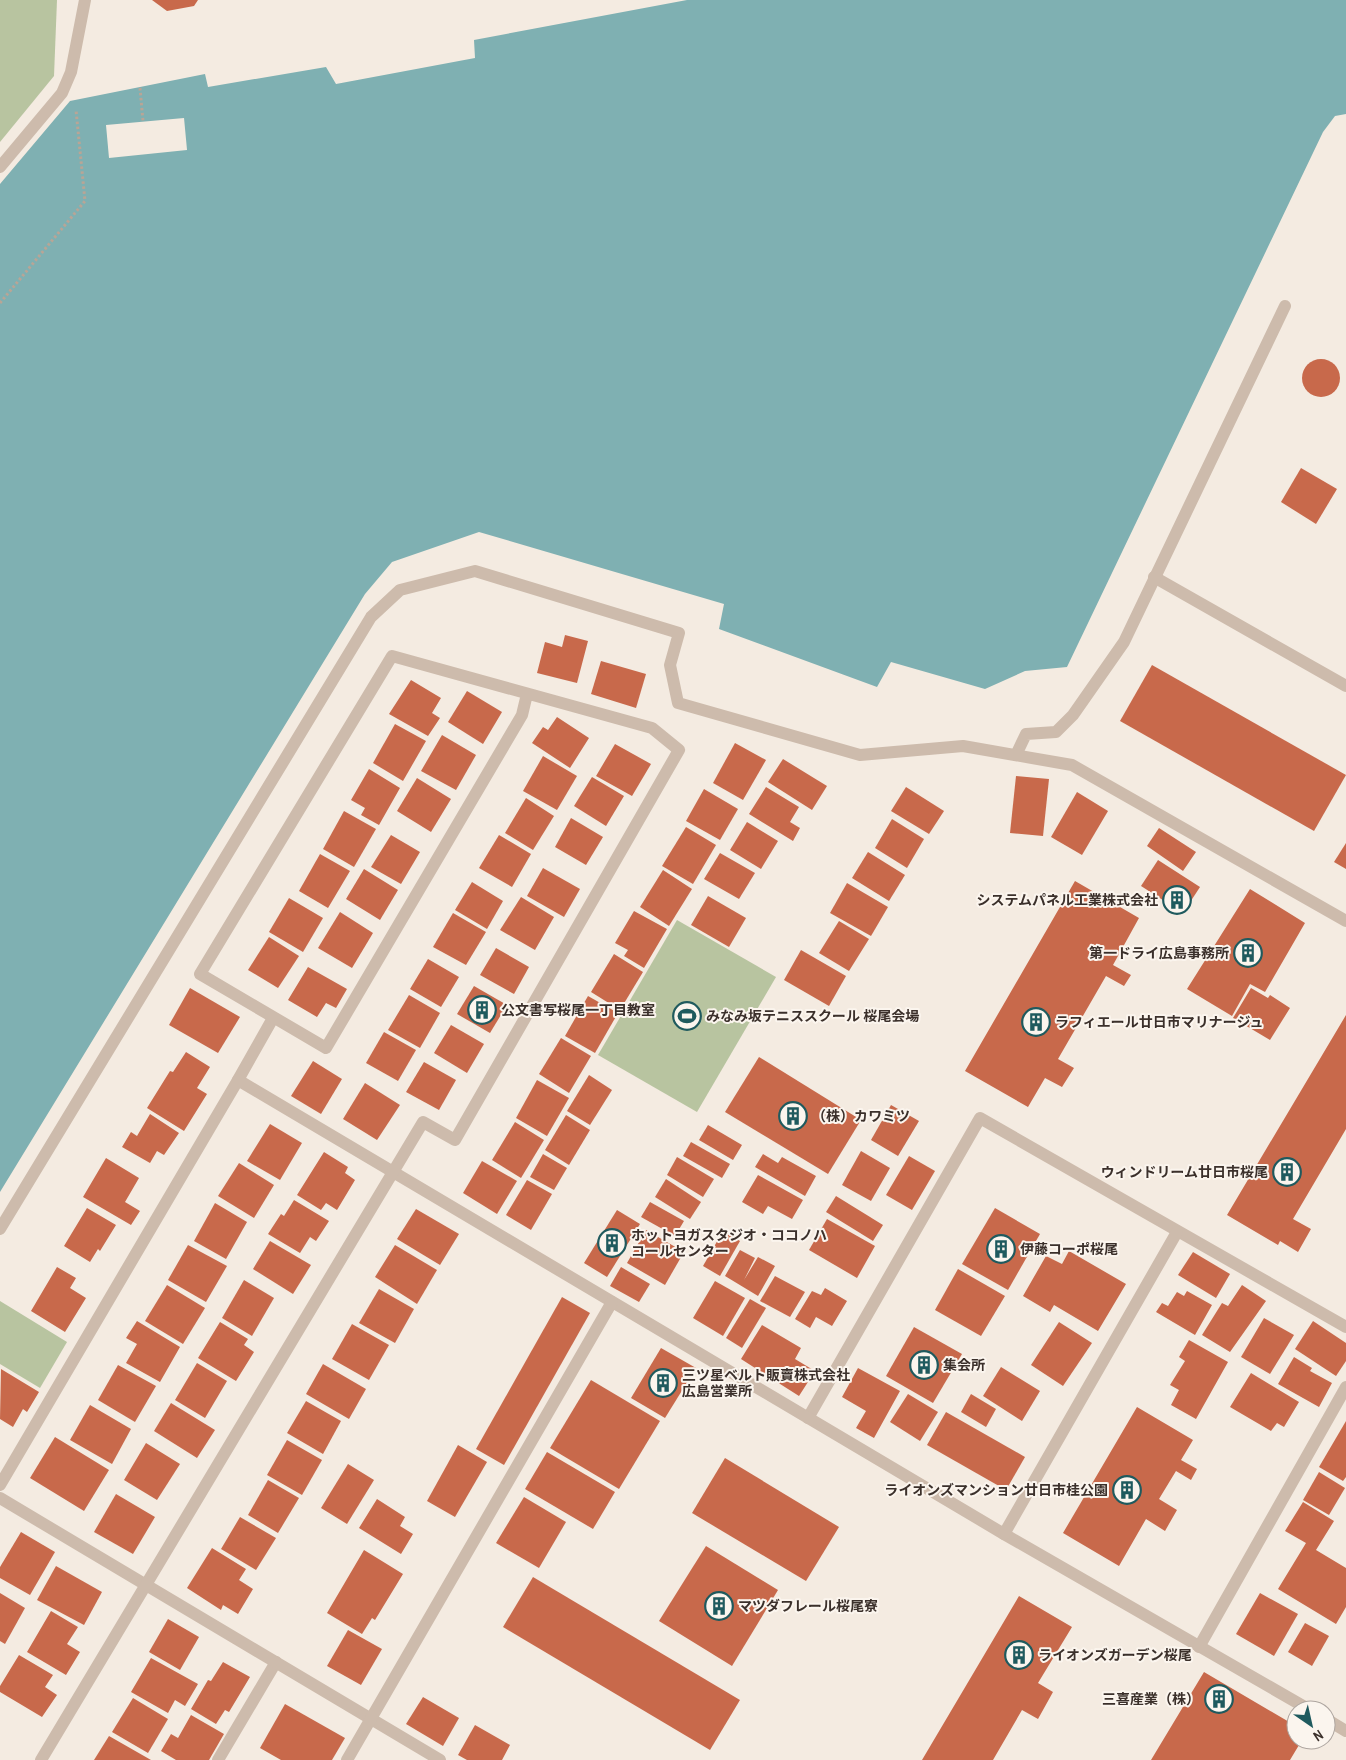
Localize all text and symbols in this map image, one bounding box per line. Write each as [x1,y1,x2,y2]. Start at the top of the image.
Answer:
building icon: システムパネル工業株式会社 [1162,885,1192,915]
place label: システムパネル工業株式会社 [976,891,1158,909]
building icon: 第一ドライ広島事務所 [1233,938,1263,968]
place label: 第一ドライ広島事務所 [1089,944,1229,962]
building icon: 公文書写桜尾一丁目教室 [467,995,497,1025]
place label: 公文書写桜尾一丁目教室 [501,1001,655,1019]
sports icon: みなみ坂テニススクール 桜尾会場 [672,1001,702,1031]
place label: みなみ坂テニススクール 桜尾会場 [706,1007,919,1025]
building icon: ラフィエール廿日市マリナージュ [1021,1007,1051,1037]
place label: ラフィエール廿日市マリナージュ [1055,1013,1263,1031]
building icon: （株）カワミツ [778,1101,808,1131]
place label: （株）カワミツ [812,1107,910,1125]
building icon: ウィンドリーム廿日市桜尾 [1272,1157,1302,1187]
place label: ウィンドリーム廿日市桜尾 [1100,1163,1268,1181]
place label: ホットヨガスタジオ・ココノハ コールセンター [631,1226,827,1260]
building icon: ホットヨガスタジオ・ココノハ コールセンター [597,1228,627,1258]
building icon: 伊藤コーポ桜尾 [986,1234,1016,1264]
place label: 伊藤コーポ桜尾 [1020,1240,1118,1258]
building icon: 集会所 [909,1350,939,1380]
place label: 集会所 [943,1356,985,1374]
place label: 三ツ星ベルト販賣株式会社 広島営業所 [682,1366,850,1400]
building icon: 三ツ星ベルト販賣株式会社 広島営業所 [648,1368,678,1398]
building icon: ライオンズマンション廿日市桂公園 [1112,1475,1142,1505]
place label: ライオンズマンション廿日市桂公園 [884,1481,1108,1499]
building icon: マツダフレール桜尾寮 [704,1591,734,1621]
place label: マツダフレール桜尾寮 [738,1597,878,1615]
building icon: ライオンズガーデン桜尾 [1004,1640,1034,1670]
place label: ライオンズガーデン桜尾 [1038,1646,1192,1664]
building icon: 三喜産業（株） [1204,1684,1234,1714]
place label: 三喜産業（株） [1102,1690,1200,1708]
north arrow [1286,1700,1336,1750]
text: N [1310,1726,1327,1746]

